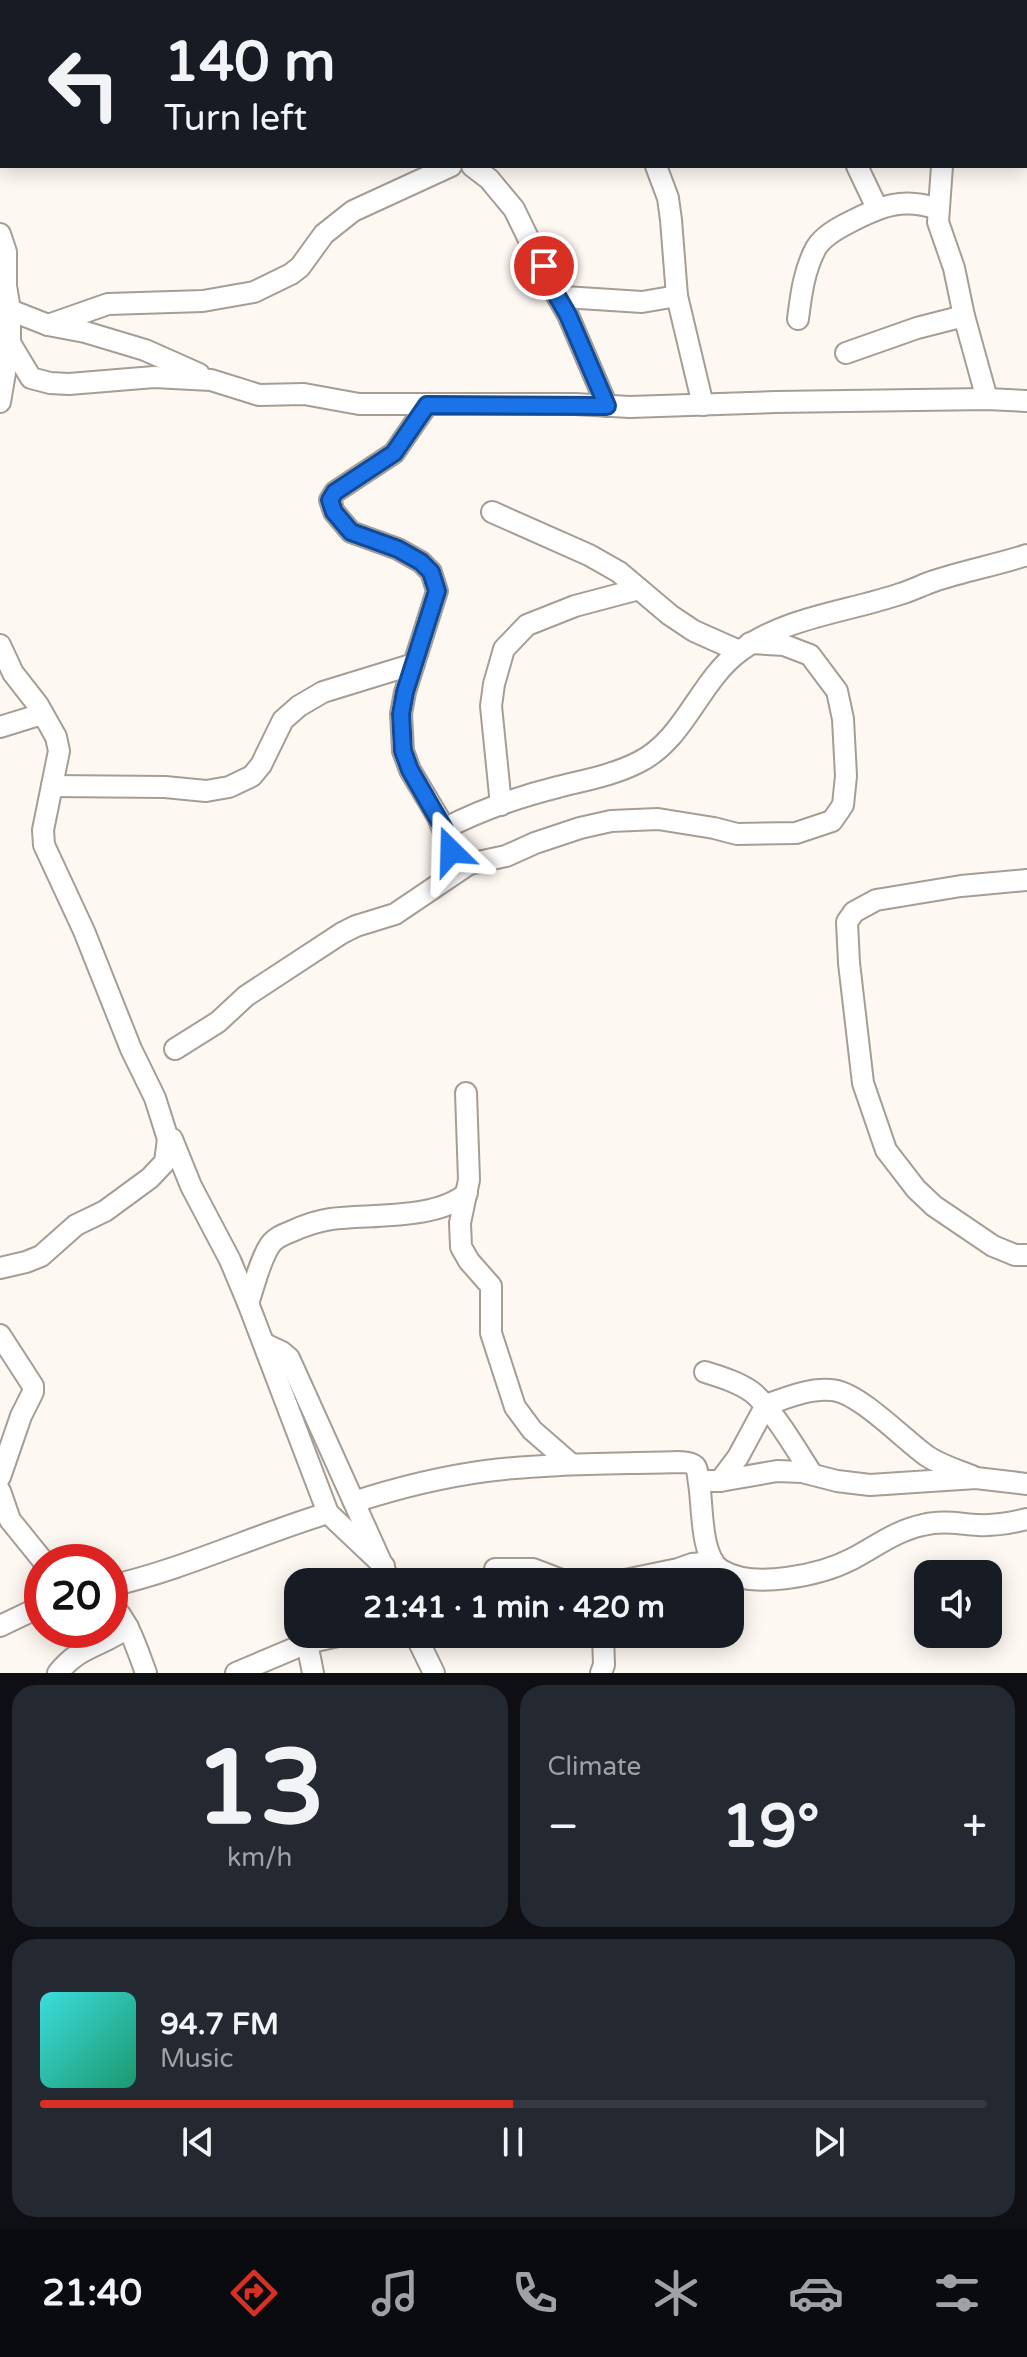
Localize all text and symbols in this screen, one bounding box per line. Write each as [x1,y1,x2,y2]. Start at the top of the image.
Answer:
text: 140 m [164,29,335,96]
icon: left [32,32,136,136]
text: Turn left [164,97,307,140]
pin [510,232,578,300]
icon: arrive [522,244,566,288]
position arrow [409,809,493,893]
speed limit sign: 20 [24,1544,128,1648]
map controls [914,1560,1002,1648]
button: sound [914,1560,1002,1648]
text: 21:41 · 1 min · 420 m [363,1589,665,1626]
text: 13 [194,1727,325,1852]
text: Climate [548,1751,641,1782]
text: 19° [722,1791,820,1863]
text: − [548,1801,579,1854]
text: + [962,1801,987,1854]
text: km/h [227,1842,292,1873]
text: 94.7 FM [160,2006,279,2043]
text: Music [160,2043,233,2074]
icon: previous [176,2120,220,2164]
icon: pause [491,2120,535,2164]
icon: next [807,2120,851,2164]
icon: directions [226,2265,282,2321]
icon: music [367,2265,423,2321]
icon: phone [507,2265,563,2321]
icon: climate [648,2265,704,2321]
icon: car [788,2265,844,2321]
icon: filters [929,2265,985,2321]
text: 21:40 [42,2272,142,2315]

